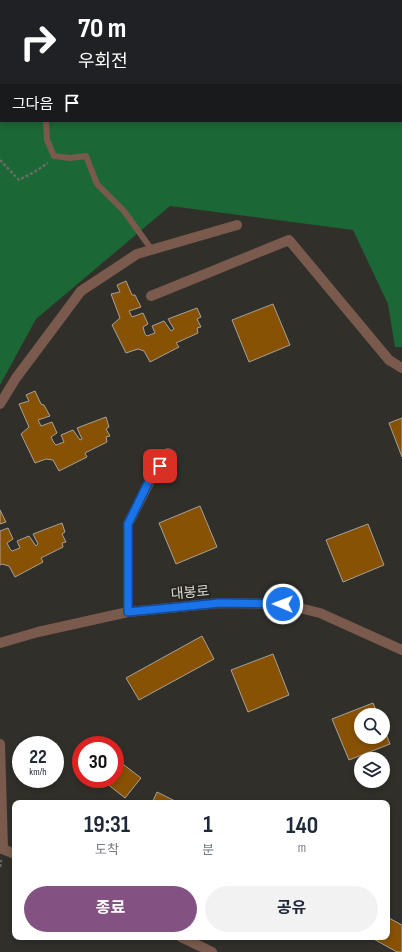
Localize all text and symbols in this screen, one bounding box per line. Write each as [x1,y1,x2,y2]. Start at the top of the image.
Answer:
text: 70 m [78,12,126,45]
icon: right [12,16,64,68]
text: 우회전 [78,51,128,72]
icon: arrive [61,92,83,114]
text: 그다음 [12,95,53,114]
pin [143,449,177,483]
icon: arrive [149,455,171,477]
street label: 대봉로 [170,582,210,603]
position arrow [262,583,304,625]
map controls [354,708,390,788]
button: search [354,708,390,744]
speed limit sign: 30 [72,736,124,788]
text: 22 [29,745,47,769]
button: layers [354,752,390,788]
text: km/h [29,766,47,778]
text: 19:31 [84,810,130,839]
text: 1 [203,810,213,839]
text: 140 [286,811,318,840]
text: m [298,840,306,856]
text: 도착 [95,842,119,858]
text: 분 [202,842,214,858]
button: 종료 [24,886,197,932]
button: 공유 [205,886,378,932]

